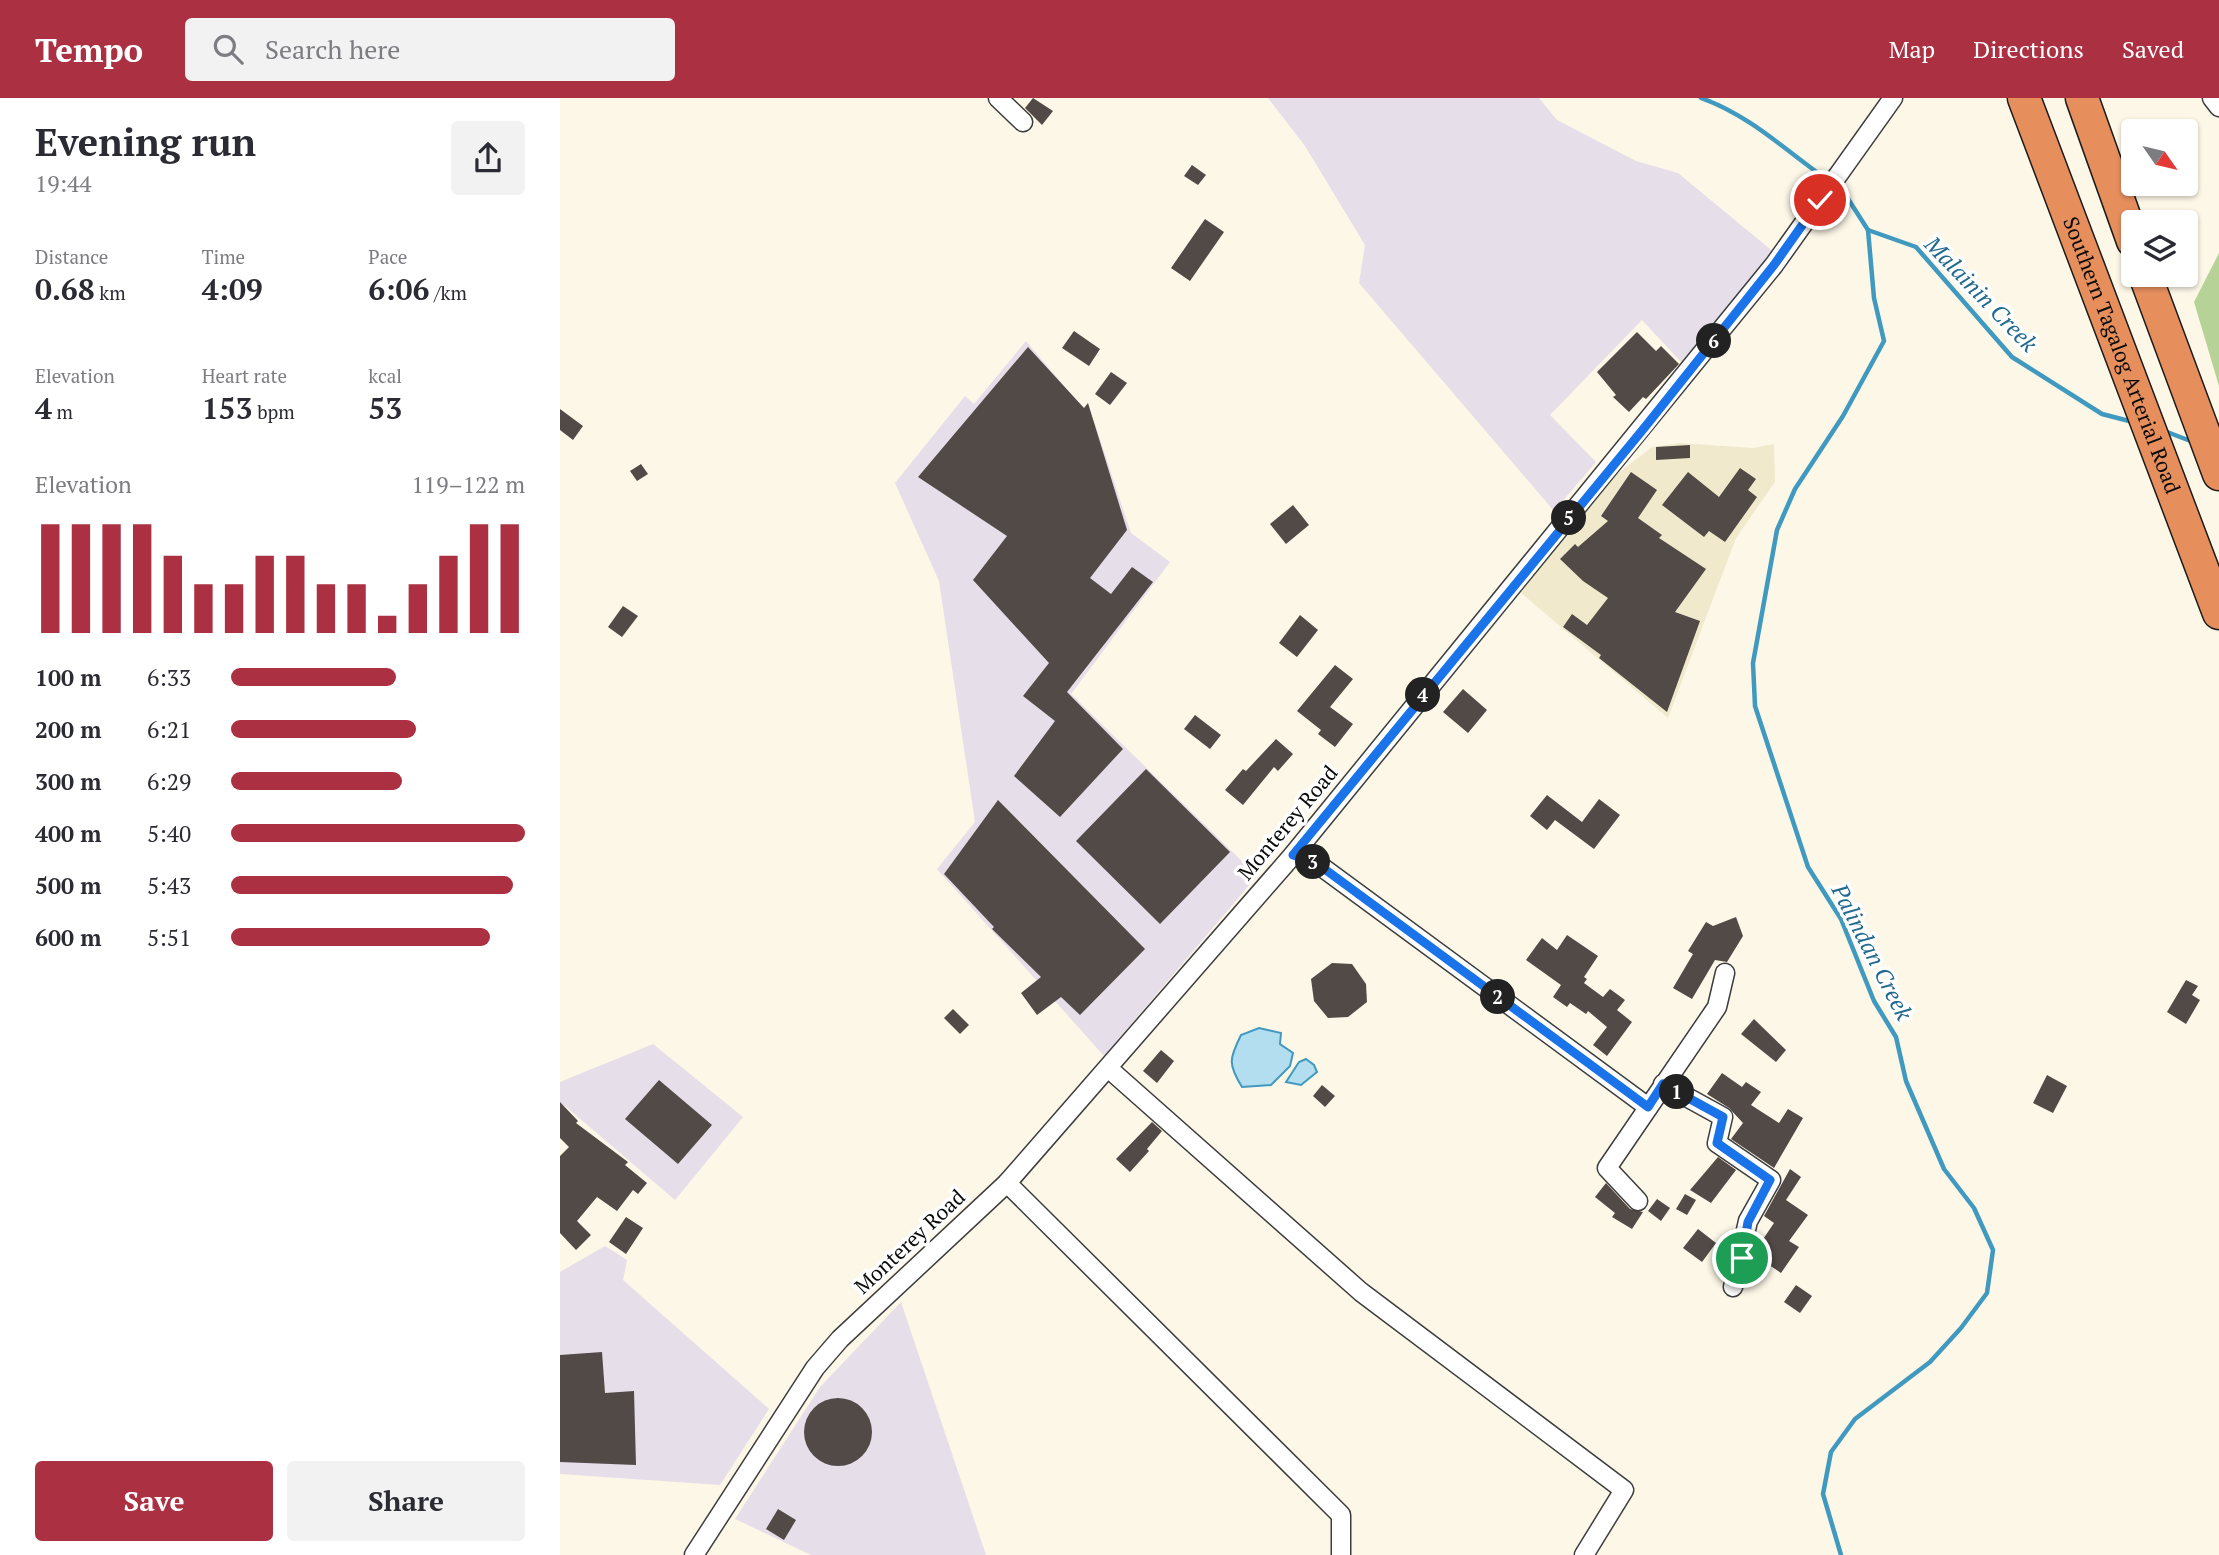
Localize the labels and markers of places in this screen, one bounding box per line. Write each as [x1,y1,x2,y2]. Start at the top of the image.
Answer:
pin [1790,170,1850,230]
pin: 6 [1696,324,1732,358]
pin: 5 [1552,500,1586,536]
pin: 4 [1406,678,1440,712]
pin: 3 [1296,844,1330,880]
pin: 2 [1480,979,1516,1014]
pin: 1 [1660,1074,1694,1110]
pin [1712,1228,1772,1288]

